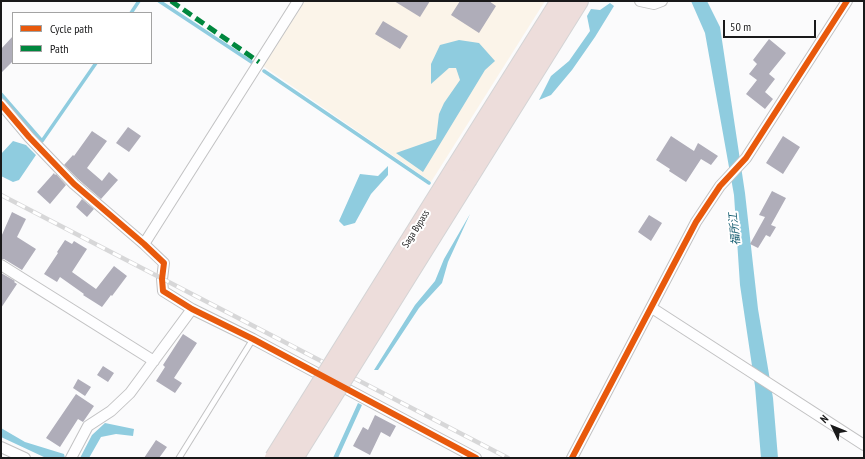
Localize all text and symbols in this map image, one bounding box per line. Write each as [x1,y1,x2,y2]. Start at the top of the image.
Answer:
legend [12,12,152,64]
scale bar [725,12,818,38]
text: 50 m [730,19,751,34]
text: Cycle path [50,21,93,36]
text: Path [50,41,68,56]
street label: Saga Bypass [400,208,432,250]
water label: 福所江 [727,212,743,246]
north arrow [813,407,853,447]
text: N [817,412,831,426]

